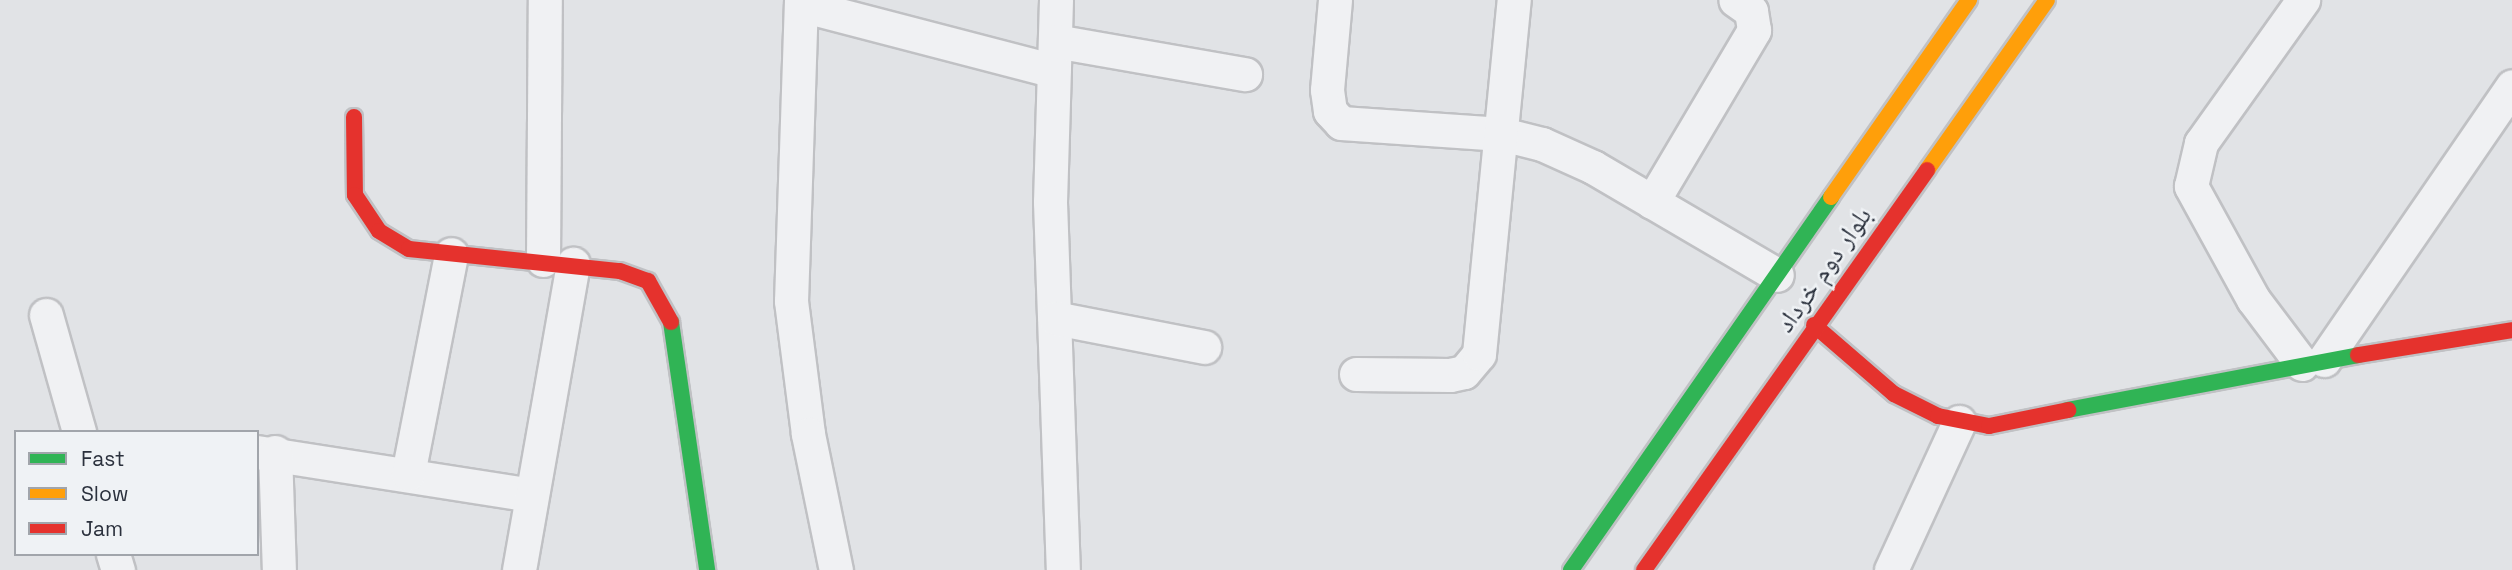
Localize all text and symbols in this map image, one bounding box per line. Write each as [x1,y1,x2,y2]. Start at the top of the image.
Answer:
street label: بلوار دوم خرداد [1769,201,1879,339]
legend [14,430,259,556]
text: Fast [81,445,125,472]
text: Slow [81,480,129,507]
text: Jam [81,515,123,542]

